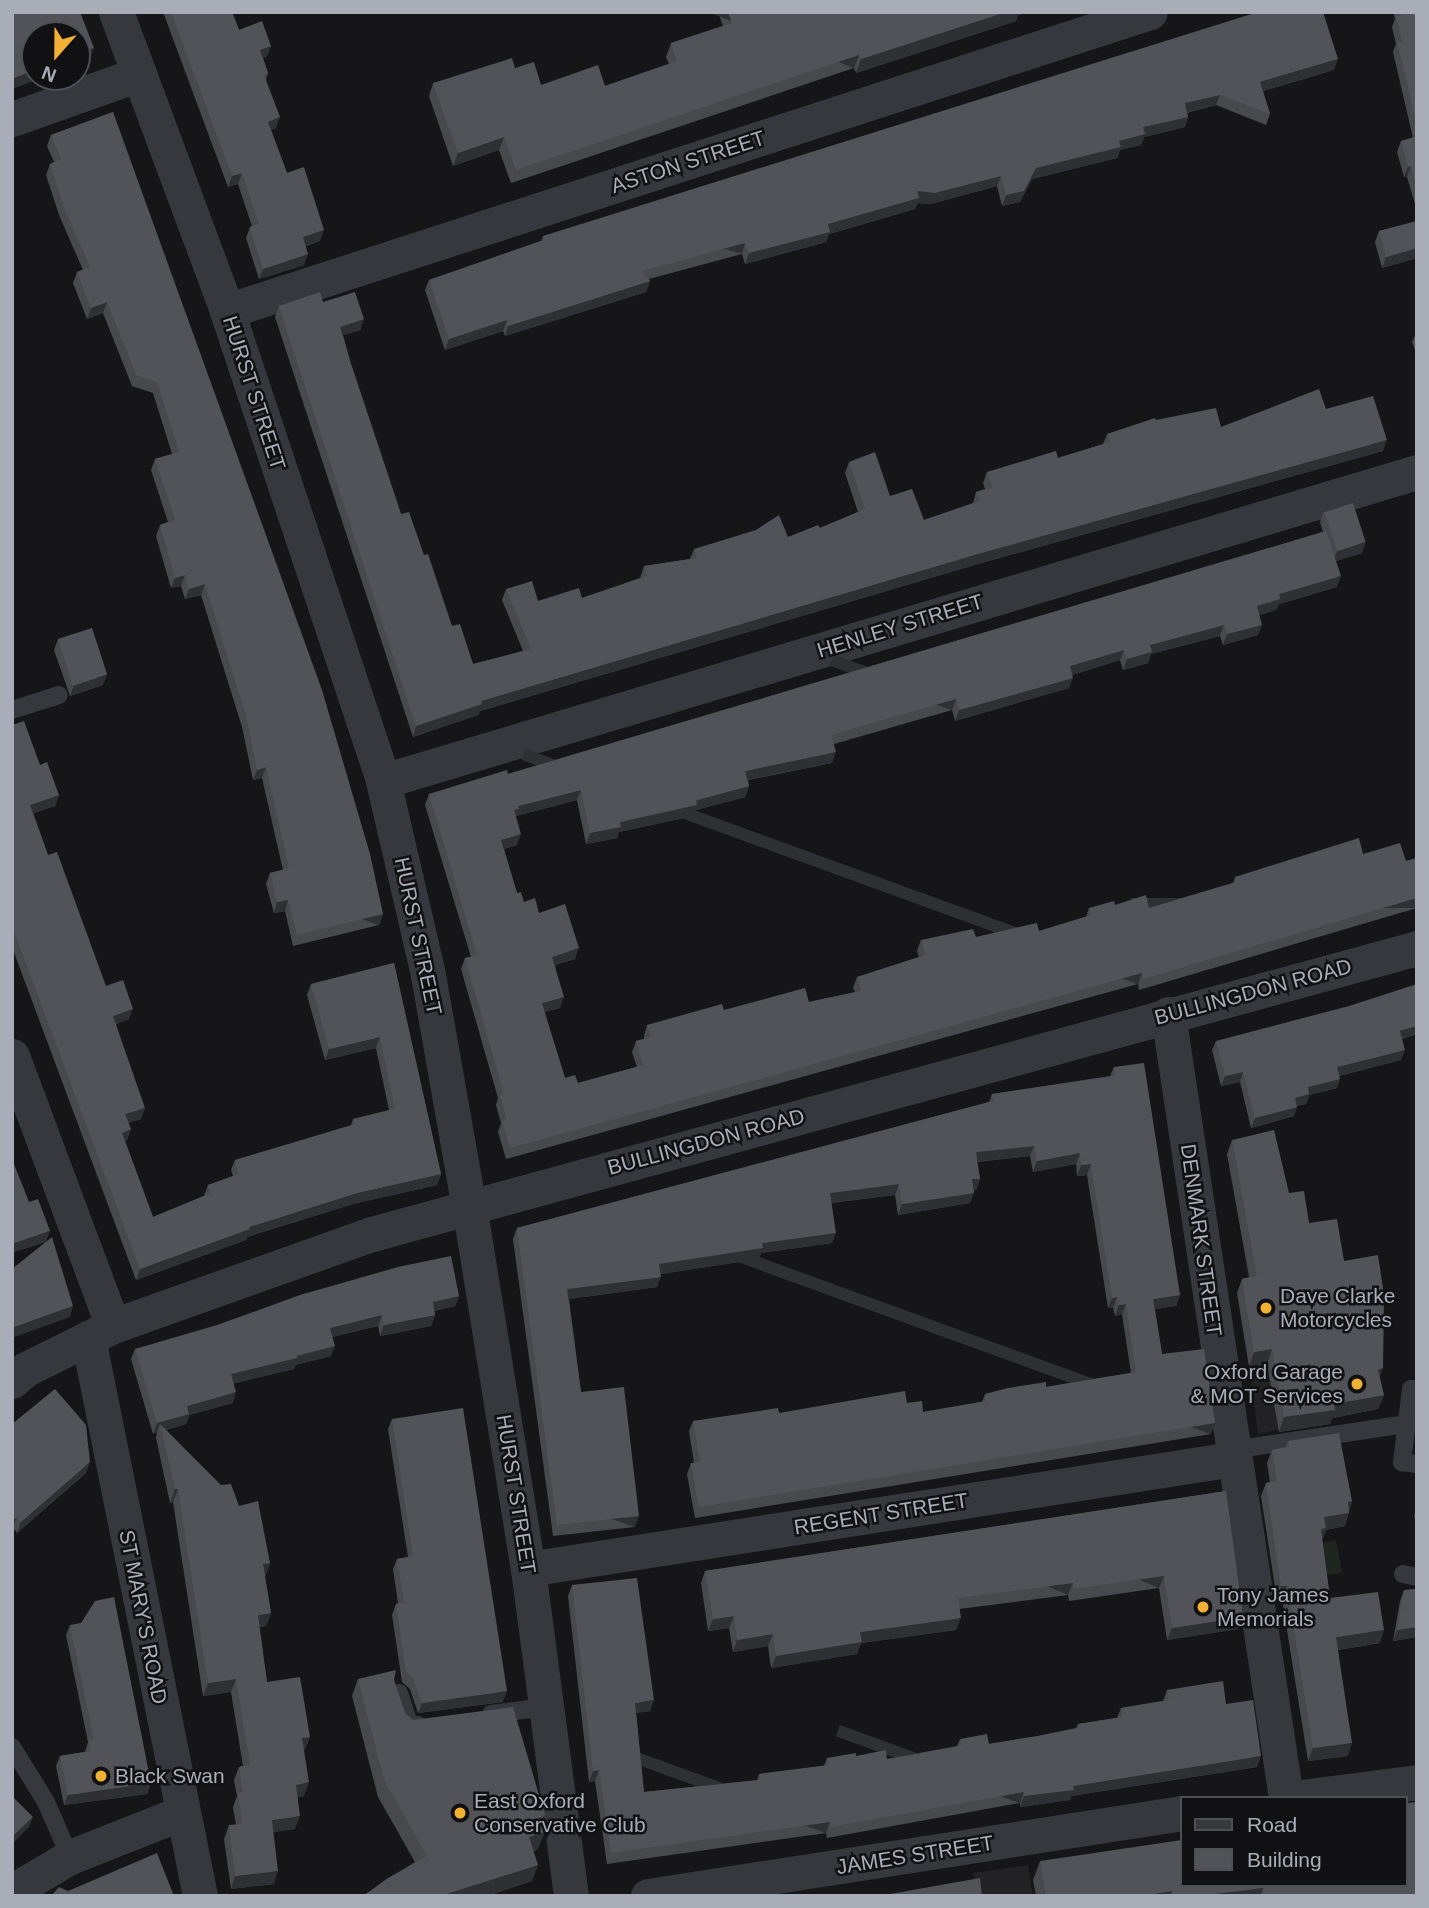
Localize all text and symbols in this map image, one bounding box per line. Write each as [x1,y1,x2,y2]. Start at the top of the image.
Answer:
north arrow [21,21,91,91]
text: N [39,62,59,86]
street label: ASTON STREET [608,125,768,199]
street label: HURST STREET [217,313,291,473]
street label: HENLEY STREET [814,589,986,663]
street label: HURST STREET [389,855,447,1017]
street label: BULLINGDON ROAD [1152,954,1354,1030]
street label: BULLINGDON ROAD [605,1104,807,1180]
street label: DENMARK STREET [1175,1142,1227,1338]
place label: Dave Clarke Motorcycles [1280,1283,1396,1333]
marker: Dave Clarke Motorcycles [1258,1300,1274,1316]
place label: Oxford Garage & MOT Services [1190,1359,1343,1409]
marker: Oxford Garage & MOT Services [1349,1376,1365,1392]
street label: HURST STREET [491,1413,541,1575]
street label: REGENT STREET [792,1488,970,1540]
street label: ST MARY'S ROAD [114,1527,172,1707]
place label: Tony James Memorials [1217,1582,1329,1632]
marker: Tony James Memorials [1195,1599,1211,1615]
place label: Black Swan [115,1763,225,1789]
marker: Black Swan [93,1768,109,1784]
place label: East Oxford Conservative Club [474,1788,646,1838]
legend [1180,1796,1408,1887]
marker: East Oxford Conservative Club [452,1805,468,1821]
text: Road [1247,1813,1297,1836]
street label: JAMES STREET [835,1830,995,1880]
text: Building [1247,1848,1322,1871]

